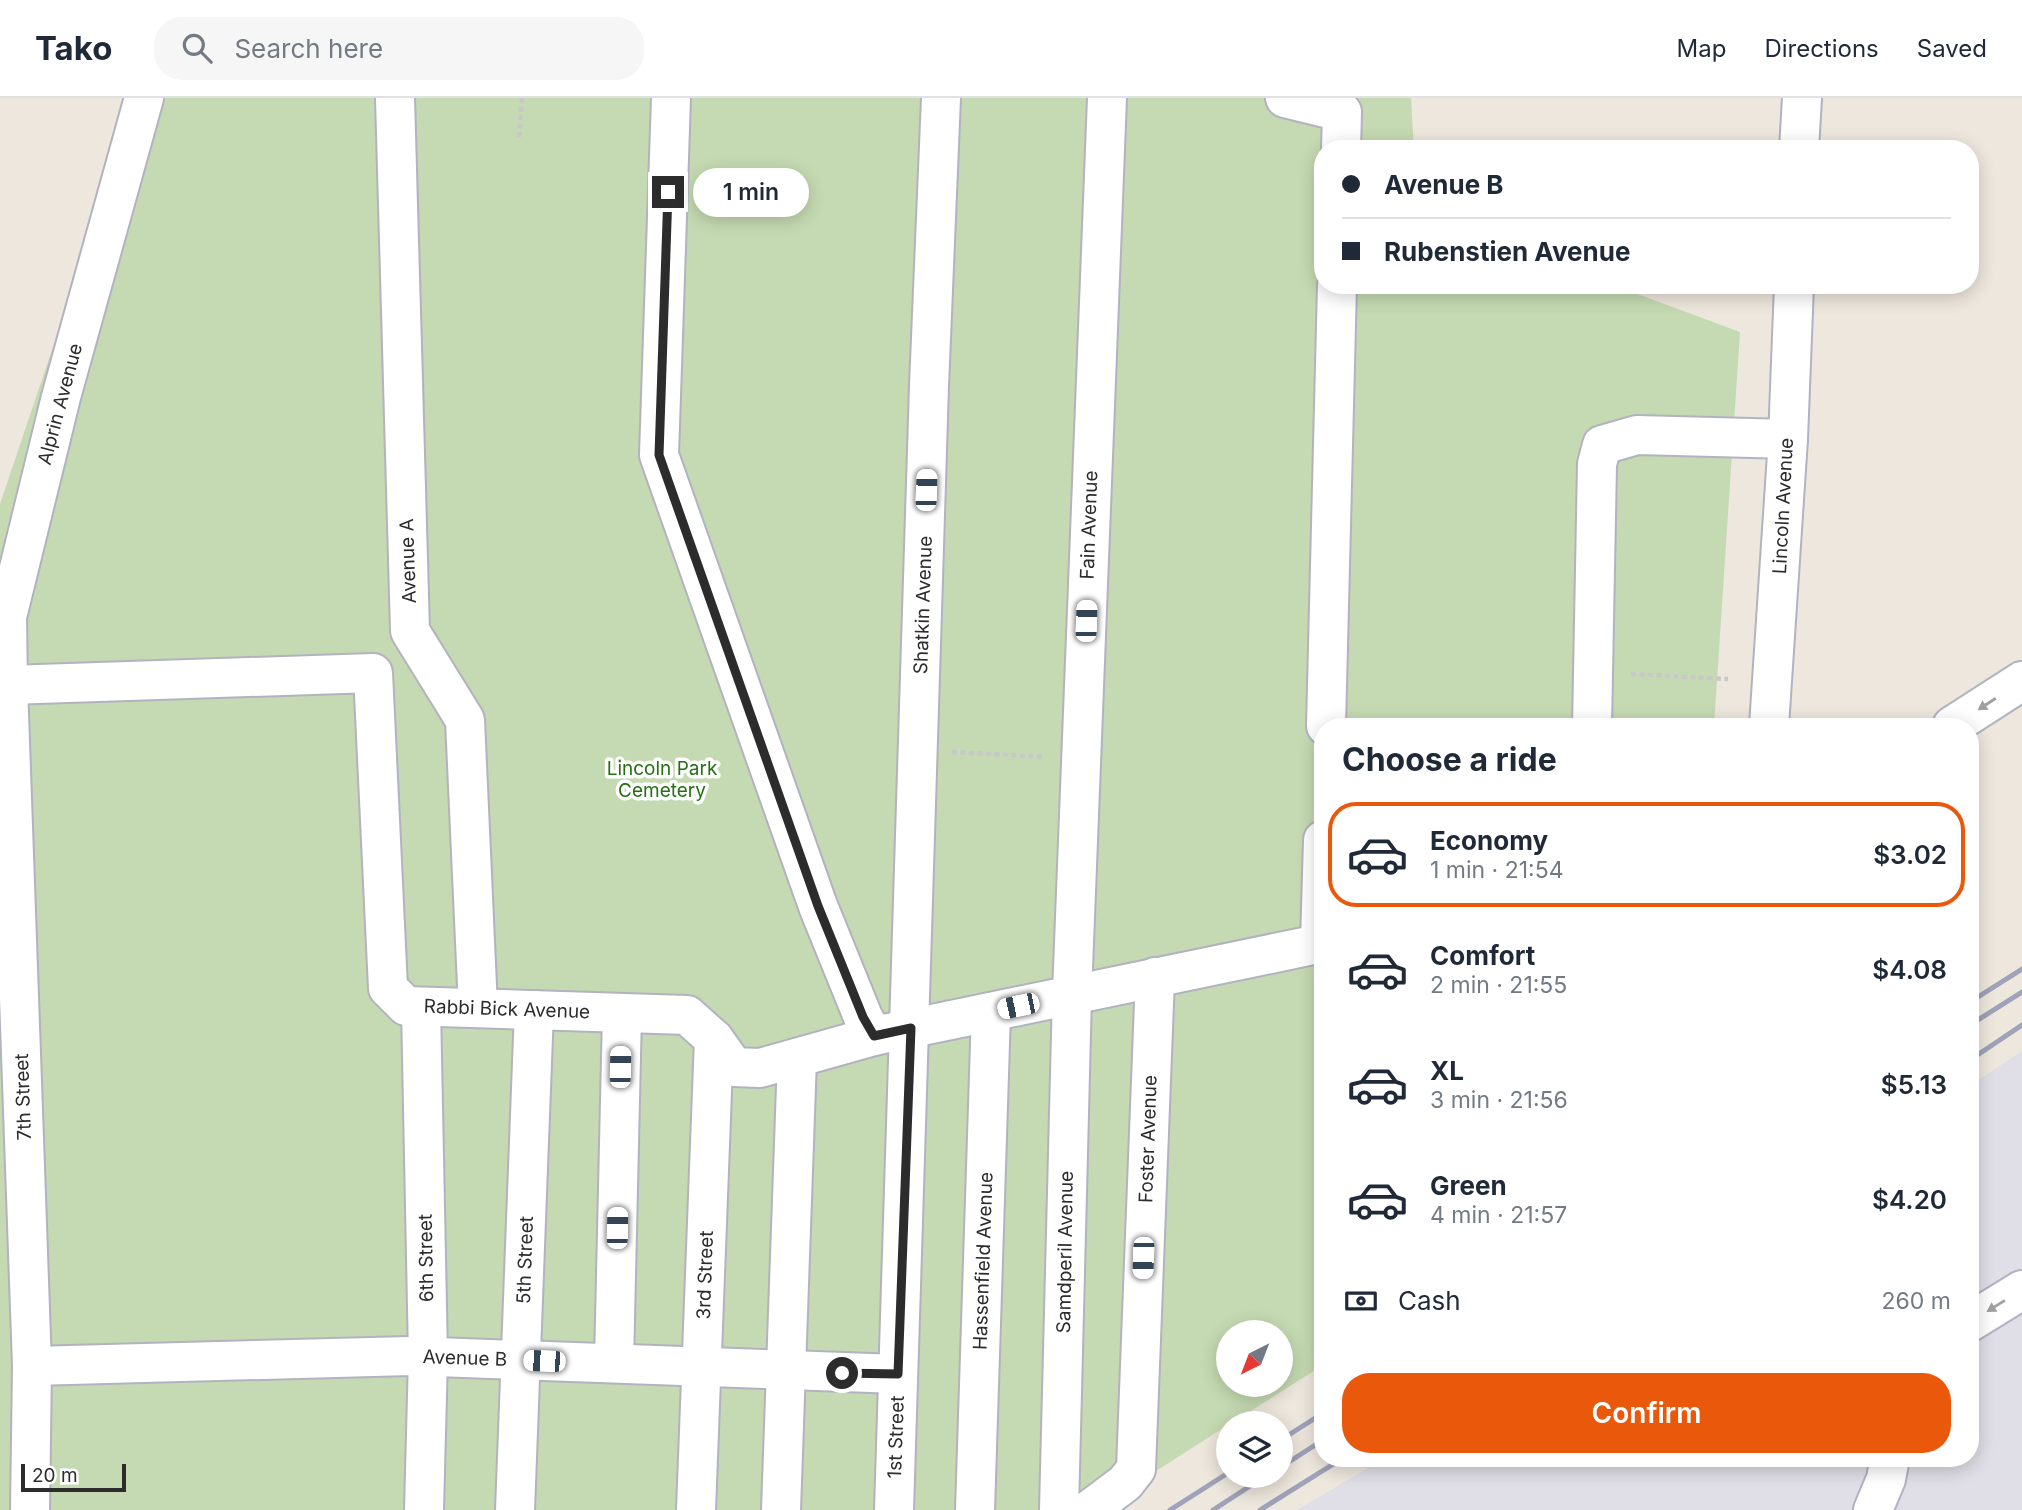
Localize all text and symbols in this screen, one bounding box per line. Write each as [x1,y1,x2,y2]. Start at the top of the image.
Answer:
search box [154,17,644,80]
text: Tako [35,28,112,68]
icon: search [178,29,216,67]
text: Search here [234,33,383,64]
text: Map [1677,34,1726,63]
text: Directions [1764,34,1879,63]
text: Saved [1917,34,1987,63]
callout: 1 min [692,168,808,217]
text: Avenue B [1384,169,1503,200]
route end [652,176,684,208]
text: 1 min [723,178,779,206]
text: Rubenstien Avenue [1384,236,1630,267]
street label: Alprin Avenue [33,341,87,467]
street label: Lincoln Avenue [1768,437,1798,575]
car [915,469,938,511]
street label: Fain Avenue [1076,470,1102,580]
street label: Avenue A [395,518,421,604]
street label: Shatkin Avenue [909,535,937,675]
car [1075,600,1098,642]
one-way arrow [1977,697,1997,710]
text: Choose a ride [1342,740,1557,779]
park label: Lincoln Park Cemetery [607,757,718,802]
icon: car [1346,823,1409,886]
text: Economy [1430,825,1548,856]
text: $3.02 [1873,839,1947,870]
text: 1 min · 21:54 [1430,856,1564,884]
icon: car [1346,938,1409,1001]
text: Comfort [1430,940,1535,971]
text: $4.08 [1872,954,1947,985]
text: 2 min · 21:55 [1430,971,1567,999]
car [996,991,1041,1021]
street label: Rabbi Bick Avenue [423,995,591,1023]
car [610,1046,631,1088]
street label: 7th Street [10,1053,36,1141]
icon: car [1346,1053,1409,1116]
text: XL [1430,1055,1464,1086]
text: $5.13 [1881,1069,1947,1100]
street label: Foster Avenue [1134,1075,1162,1203]
text: 3 min · 21:56 [1430,1086,1568,1114]
icon: car [1346,1168,1409,1231]
text: Green [1430,1170,1507,1201]
street label: Samdperil Avenue [1052,1171,1078,1333]
street label: Hassenfield Avenue [968,1172,998,1350]
text: $4.20 [1872,1184,1947,1215]
text: 4 min · 21:57 [1430,1201,1567,1229]
car [607,1207,628,1249]
street label: 6th Street [414,1214,438,1302]
street label: 5th Street [512,1216,538,1304]
street label: 3rd Street [692,1230,718,1320]
car [1132,1237,1155,1279]
icon: cash [1342,1282,1380,1320]
text: Cash [1398,1285,1461,1316]
text: 260 m [1882,1287,1951,1315]
one-way arrow [1987,1300,2006,1313]
north arrow [1216,1320,1293,1396]
map controls [1216,1320,1293,1488]
street label: Avenue B [422,1345,508,1371]
car [523,1350,566,1372]
route start [826,1357,858,1389]
button: Confirm [1342,1373,1951,1453]
street label: 1st Street [883,1395,909,1479]
button: layers [1216,1411,1293,1488]
scale bar [21,1461,126,1493]
text: 20 m [32,1464,78,1487]

